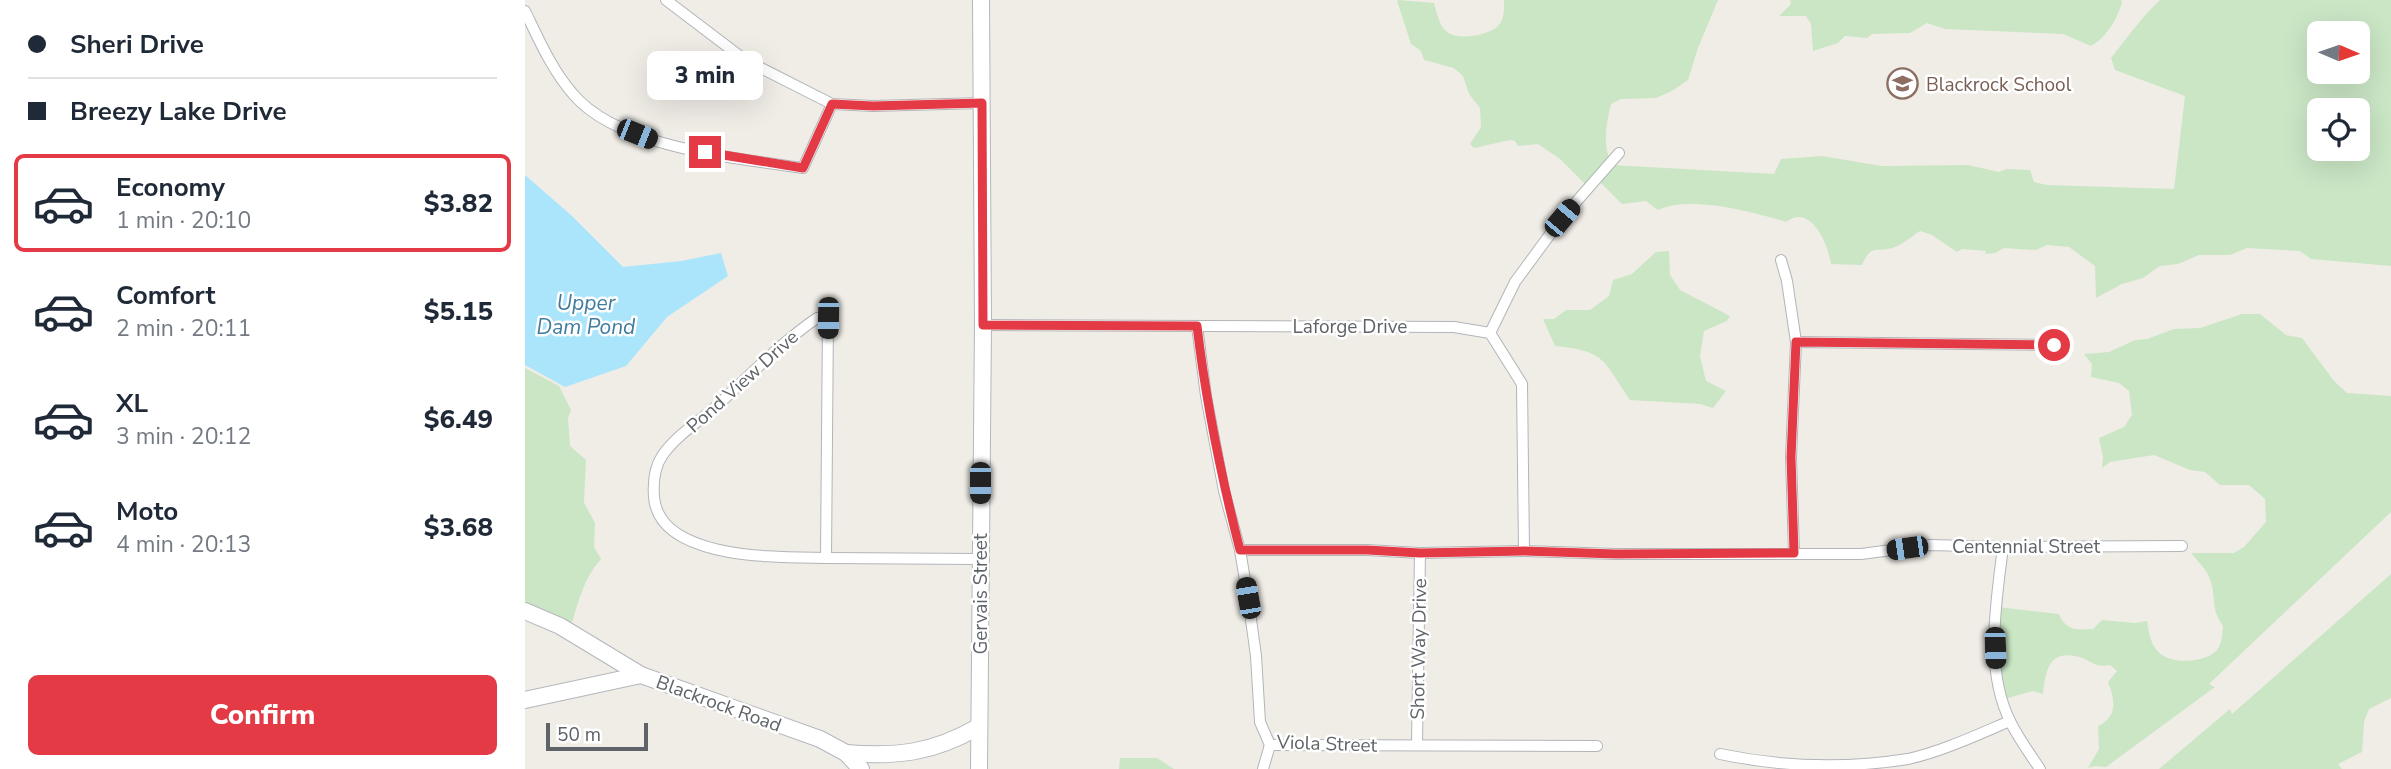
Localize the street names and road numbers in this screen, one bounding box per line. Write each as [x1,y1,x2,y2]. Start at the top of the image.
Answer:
street label: Laforge Drive [1293,314,1407,340]
street label: Pond View Drive [681,324,804,439]
street label: Gervais Street [968,533,994,655]
street label: Centennial Street [1952,534,2100,560]
street label: Short Way Drive [1405,578,1433,720]
street label: Blackrock Road [652,669,785,739]
street label: Viola Street [1275,729,1378,759]

